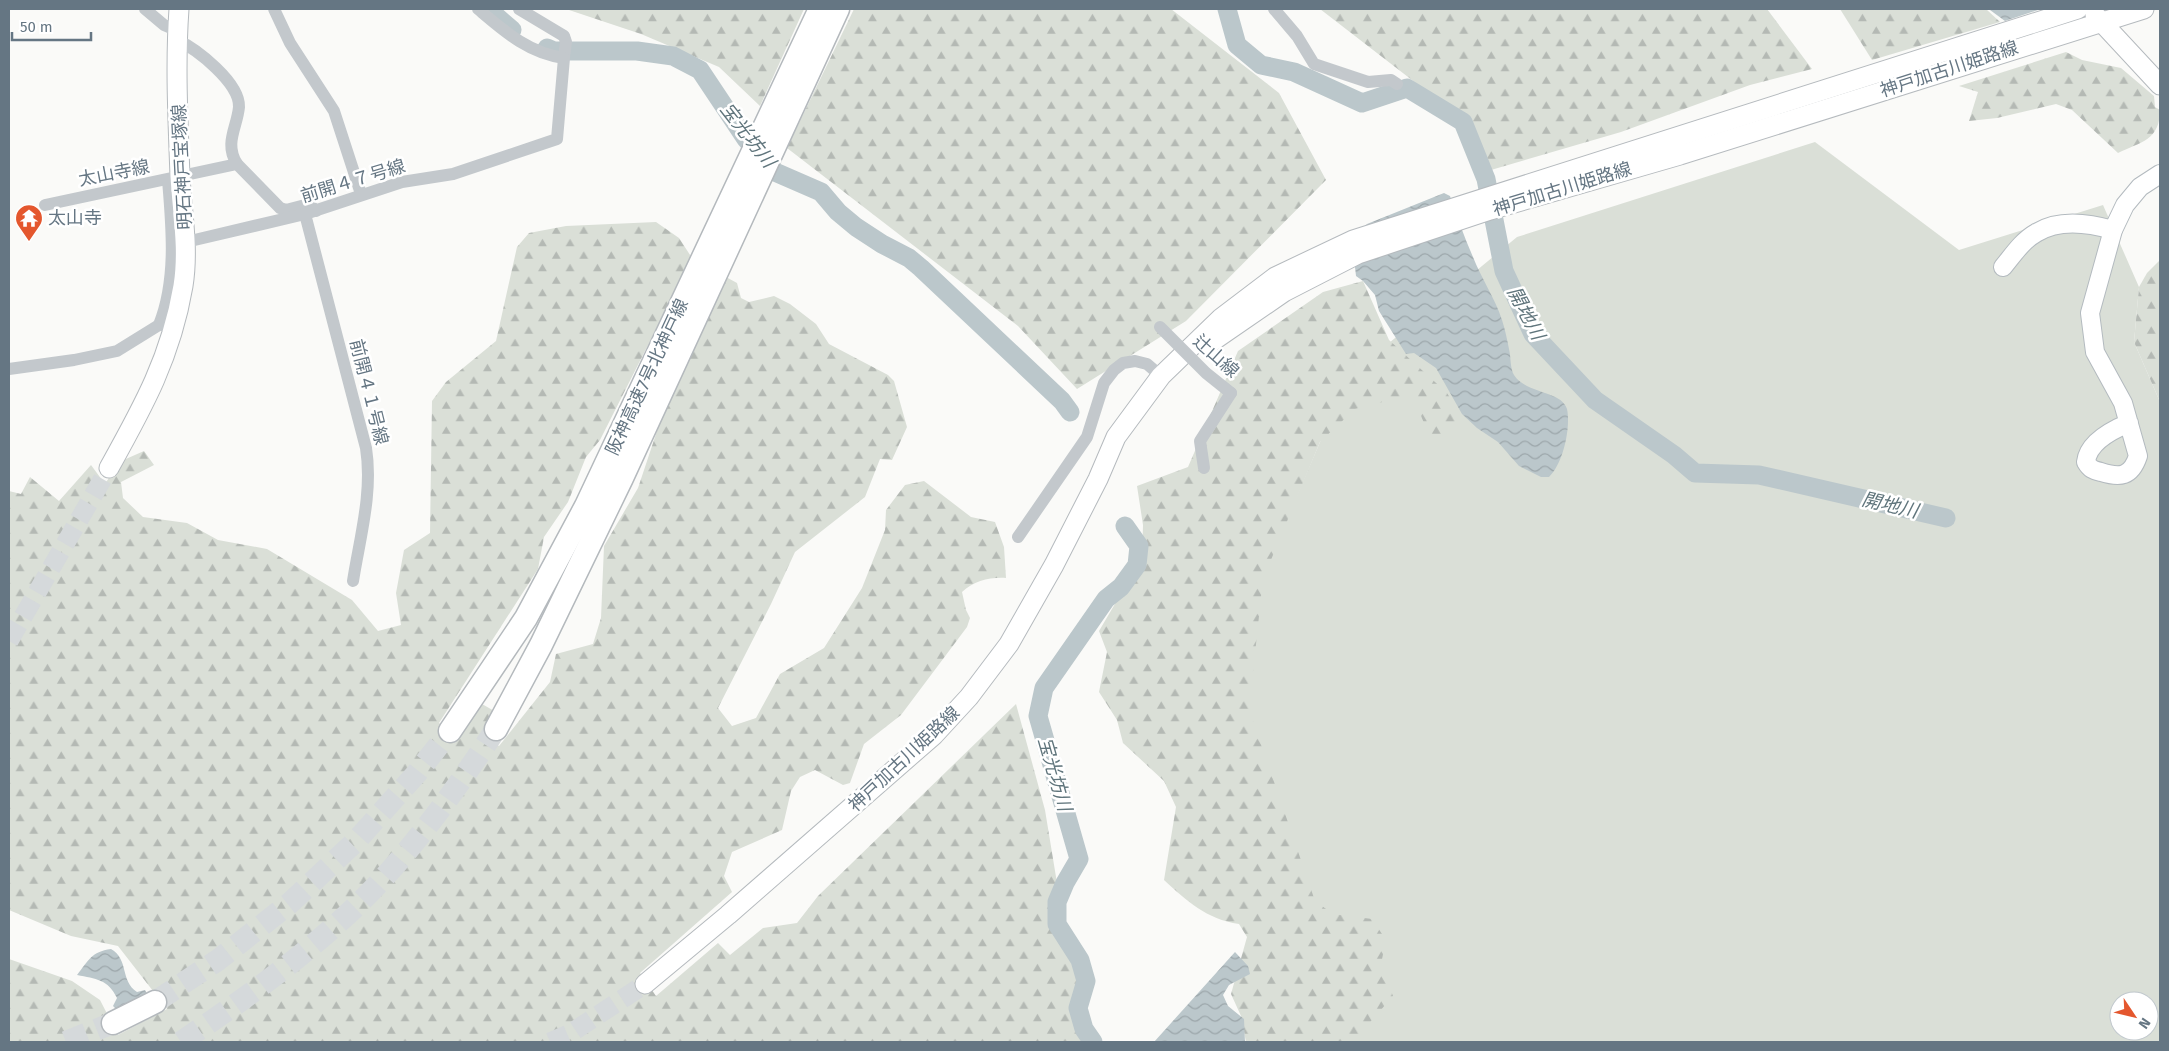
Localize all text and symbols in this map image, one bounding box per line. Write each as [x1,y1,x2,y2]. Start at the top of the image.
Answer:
scale bar [12,10,91,42]
text: 50 m [20,18,53,36]
street label: 神戸加古川姫路線 [1877,36,2021,102]
water label: 宝光坊川 [716,98,782,174]
street label: 明石神戸宝塚線 [168,104,196,230]
street label: 太山寺線 [77,155,151,191]
street label: 前開４７号線 [298,155,408,207]
street label: 神戸加古川姫路線 [1490,157,1634,221]
temple icon: 太山寺 [14,203,44,242]
place label: 太山寺 [48,207,102,229]
water label: 開地川 [1502,282,1550,345]
street label: 阪神高速7号北神戸線 [601,295,693,459]
street label: 辻山線 [1189,330,1243,382]
street label: 前開４１号線 [345,337,393,447]
water label: 開地川 [1860,487,1922,523]
street label: 神戸加古川姫路線 [844,702,964,816]
water label: 宝光坊川 [1033,734,1077,816]
north arrow [2109,991,2159,1041]
text: N [2135,1014,2154,1032]

